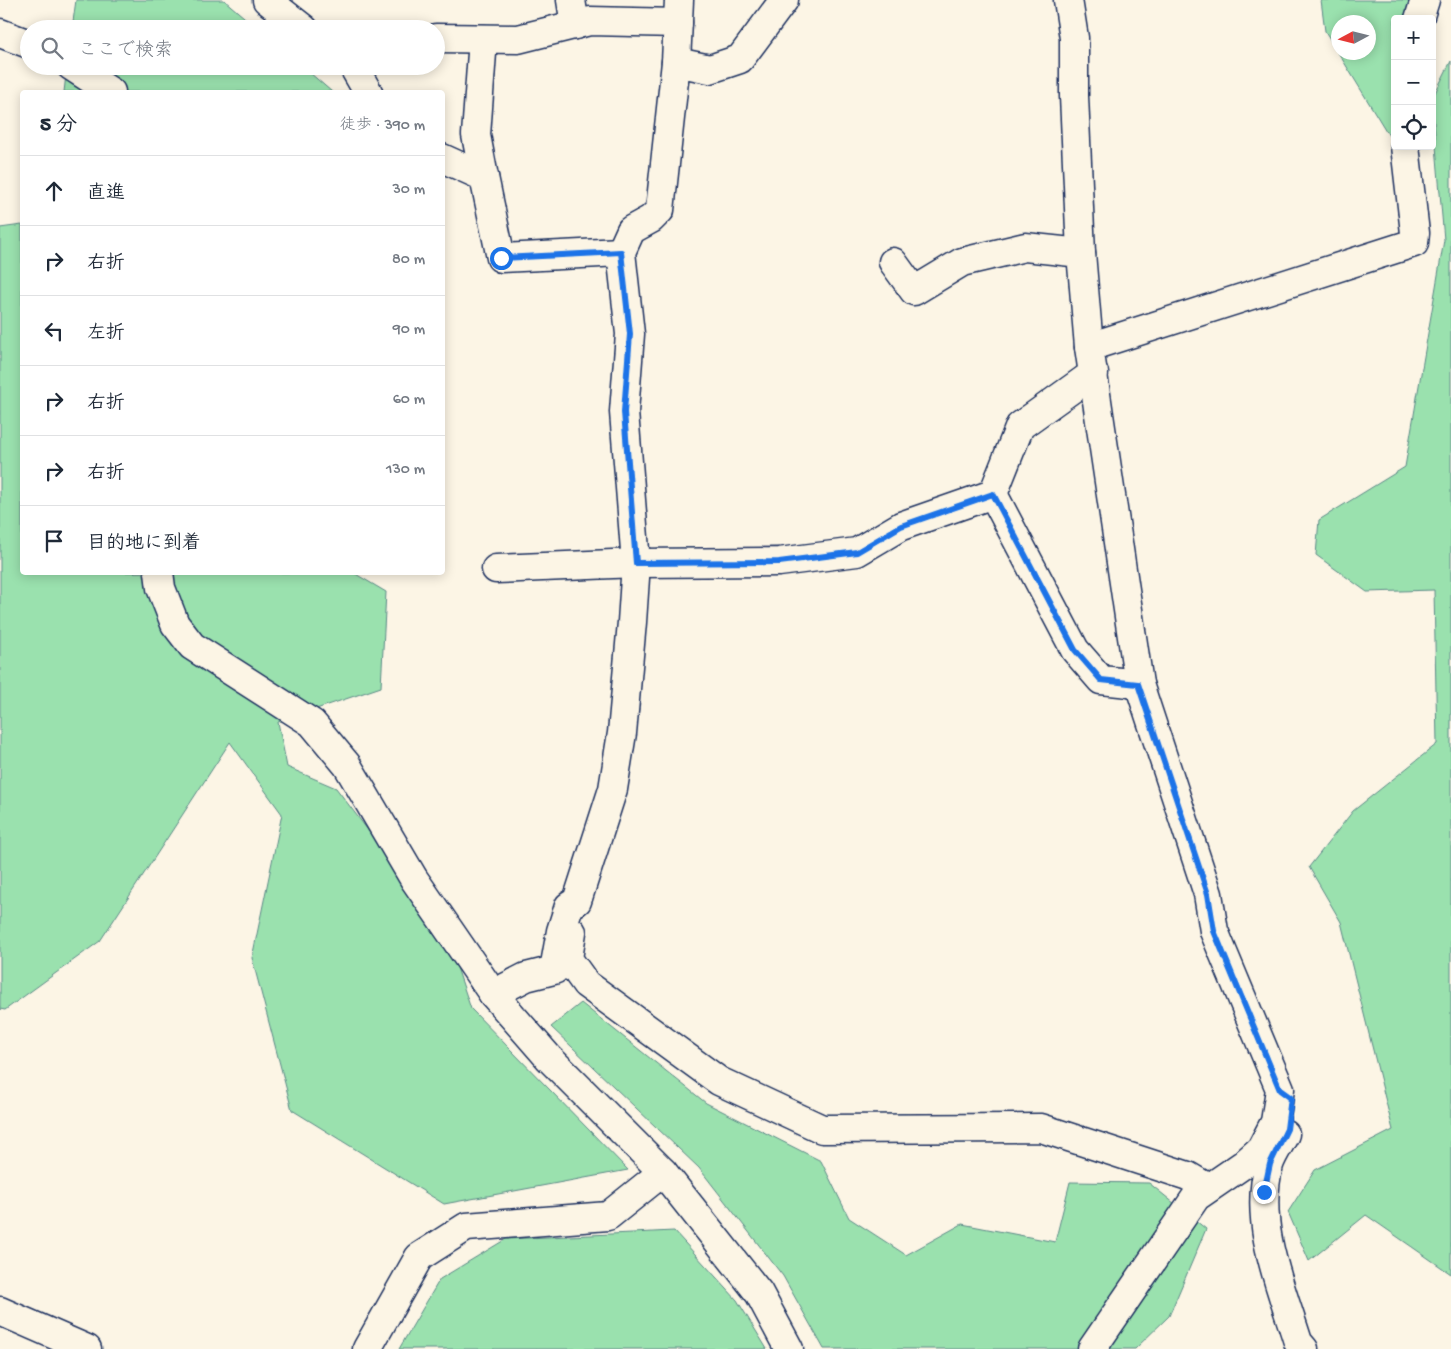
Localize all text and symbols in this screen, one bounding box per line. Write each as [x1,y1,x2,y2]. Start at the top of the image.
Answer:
north arrow [1331,15,1376,60]
map controls [1391,15,1436,150]
button: + [1391,15,1436,60]
search box [20,20,445,75]
icon: search [38,34,66,62]
text: ここで検索 [78,40,173,63]
button: − [1391,60,1436,105]
button: locate [1391,105,1436,150]
text: 5 分 [40,114,77,139]
text: 徒歩 · 390 m [340,117,425,136]
icon: ahead [40,177,68,205]
text: 30 m [392,181,425,200]
text: 直進 [87,183,125,206]
icon: right [40,247,68,275]
route start [490,247,513,270]
text: 80 m [392,251,425,270]
text: 右折 [87,253,125,276]
icon: left [40,317,68,345]
text: 90 m [393,321,425,340]
text: 左折 [87,323,125,346]
icon: right [40,387,68,415]
text: 60 m [393,391,425,410]
text: 右折 [87,393,125,416]
icon: right [40,457,68,485]
text: 130 m [386,461,425,480]
text: 右折 [87,463,125,486]
icon: arrive [40,527,68,555]
text: 目的地に到着 [87,533,201,556]
route end [1253,1181,1276,1204]

